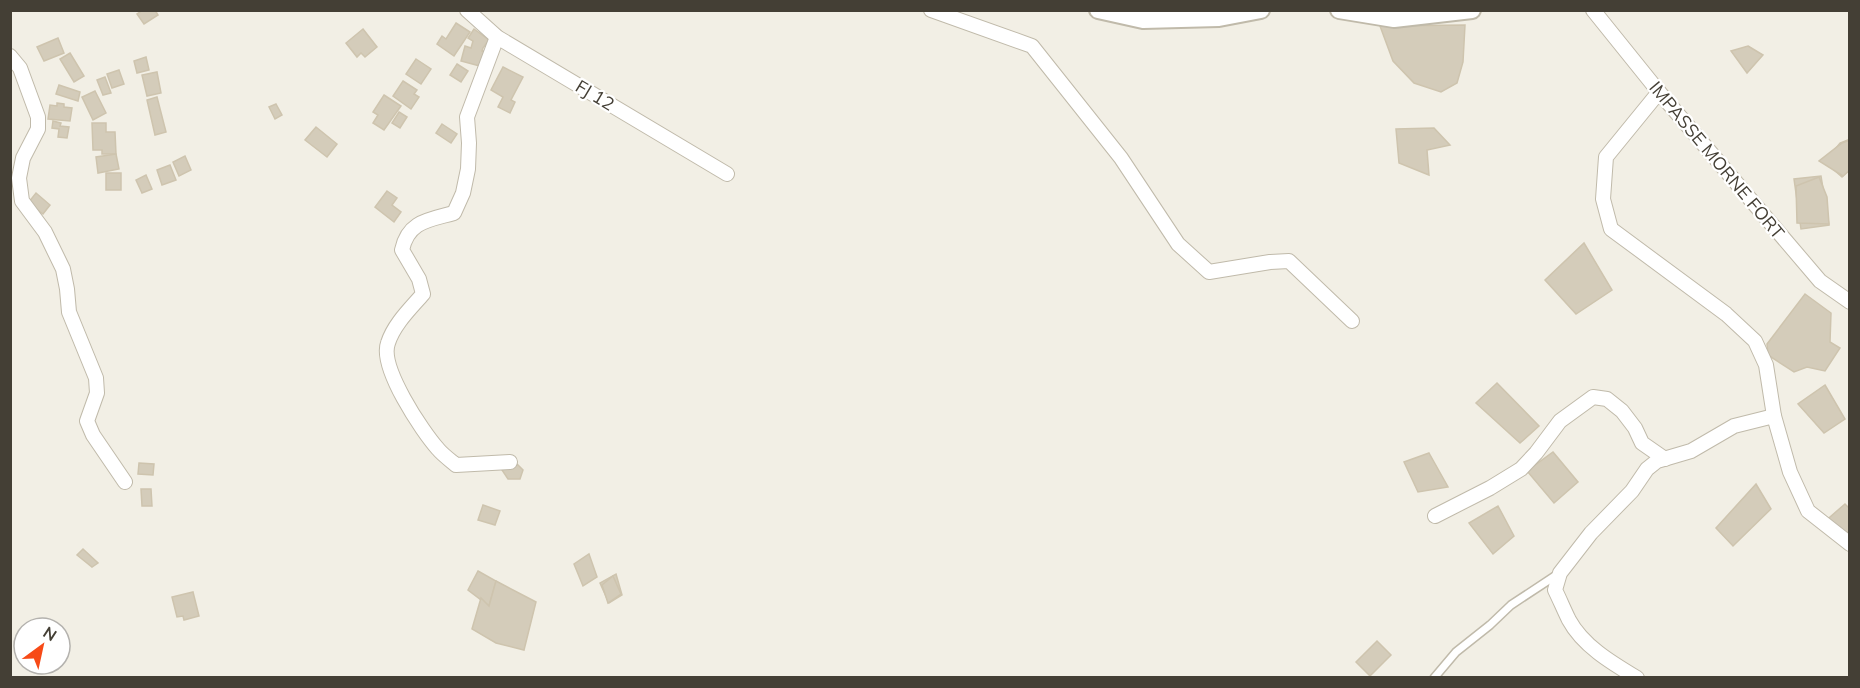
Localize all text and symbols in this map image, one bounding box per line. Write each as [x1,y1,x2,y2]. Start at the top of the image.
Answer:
street label: FJ 12 [571,74,619,116]
street label: IMPASSE MORNE FORT [1644,77,1790,244]
north arrow [12,616,72,676]
text: N [40,622,61,645]

